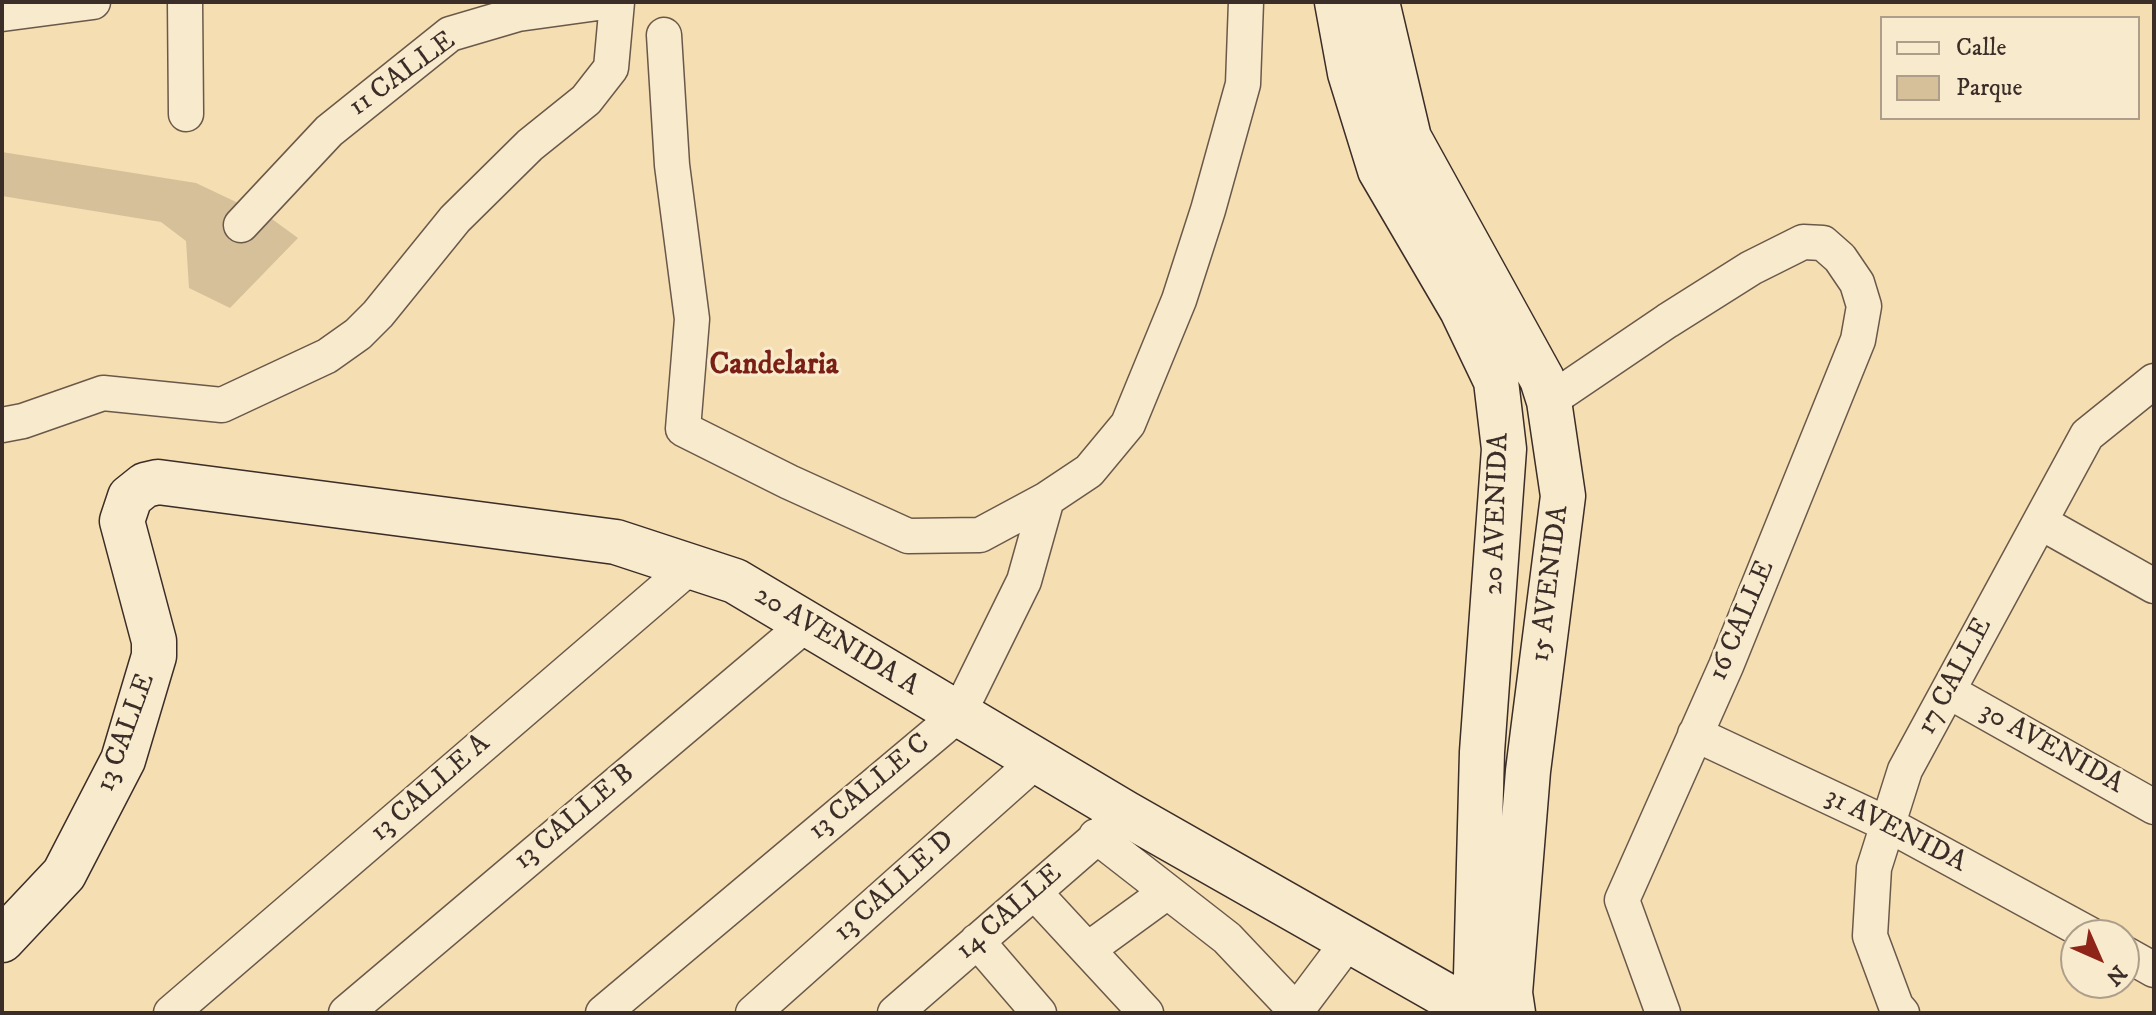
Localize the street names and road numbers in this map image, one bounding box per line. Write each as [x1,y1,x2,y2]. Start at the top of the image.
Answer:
street label: 11 CALLE [343,25,463,125]
street label: 20 AVENIDA [1478,432,1518,596]
street label: 15 AVENIDA [1525,504,1577,664]
street label: 16 CALLE [1703,556,1783,686]
street label: 20 AVENIDA A [748,580,924,704]
street label: 17 CALLE [1911,613,2001,741]
street label: 13 CALLE [90,669,164,797]
street label: 30 AVENIDA [1973,696,2129,802]
street label: 13 CALLE A [364,728,498,850]
street label: 13 CALLE C [803,728,937,848]
street label: 13 CALLE B [508,758,642,878]
street label: 31 AVENIDA [1819,781,1971,881]
street label: 13 CALLE D [828,824,962,950]
street label: 14 CALLE [950,858,1070,968]

